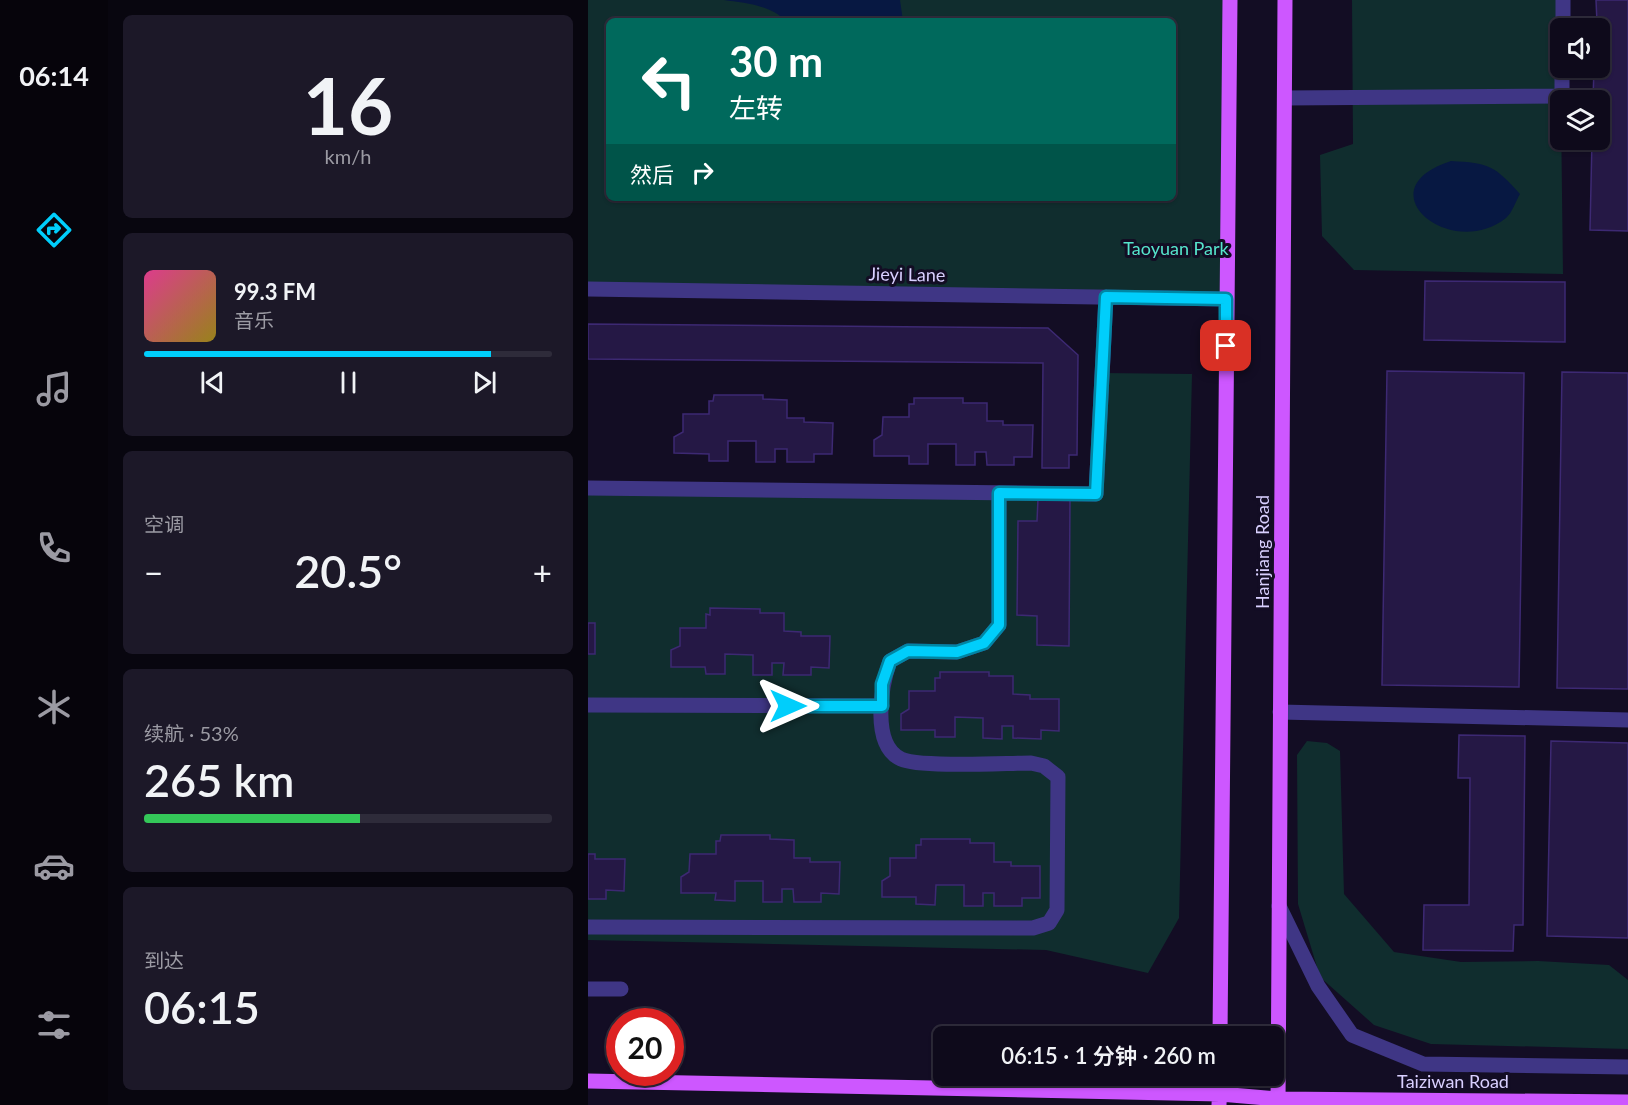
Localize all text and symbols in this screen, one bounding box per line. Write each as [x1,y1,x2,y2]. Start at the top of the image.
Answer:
map controls [1550,18,1610,150]
button: sound [1550,18,1610,78]
text: 30 m [729,36,823,86]
icon: left [630,42,708,120]
text: 16 [303,58,393,152]
text: 06:14 [19,59,89,92]
button: layers [1550,90,1610,150]
text: 左转 [729,91,783,124]
text: km/h [325,144,371,168]
icon: right [686,156,719,189]
text: 然后 [630,161,674,188]
icon: directions [33,209,75,251]
park label: Taoyuan Park [1123,237,1230,259]
street label: Jieyi Lane [868,262,946,286]
text: 99.3 FM [234,278,316,305]
text: 音乐 [234,308,274,332]
pin [1200,320,1251,371]
icon: arrive [1209,329,1242,362]
icon: previous [196,366,229,399]
icon: pause [332,366,365,399]
icon: next [468,366,501,399]
icon: music [33,368,75,410]
street label: Hanjiang Road [1251,495,1273,609]
text: 空调 [144,512,184,536]
icon: phone [33,527,75,569]
text: 20.5° [294,544,402,598]
text: − [144,552,163,592]
text: + [533,552,552,592]
position arrow [756,674,820,738]
icon: climate [33,686,75,728]
text: 续航 · 53% [144,721,239,745]
text: 265 km [144,753,294,807]
icon: car [33,845,75,887]
text: 到达 [144,948,184,972]
text: 06:15 [144,980,260,1034]
icon: filters [33,1004,75,1046]
speed limit sign: 20 [606,1008,684,1086]
text: 06:15 · 1 分钟 · 260 m [1001,1042,1216,1069]
street label: Taiziwan Road [1397,1070,1509,1092]

